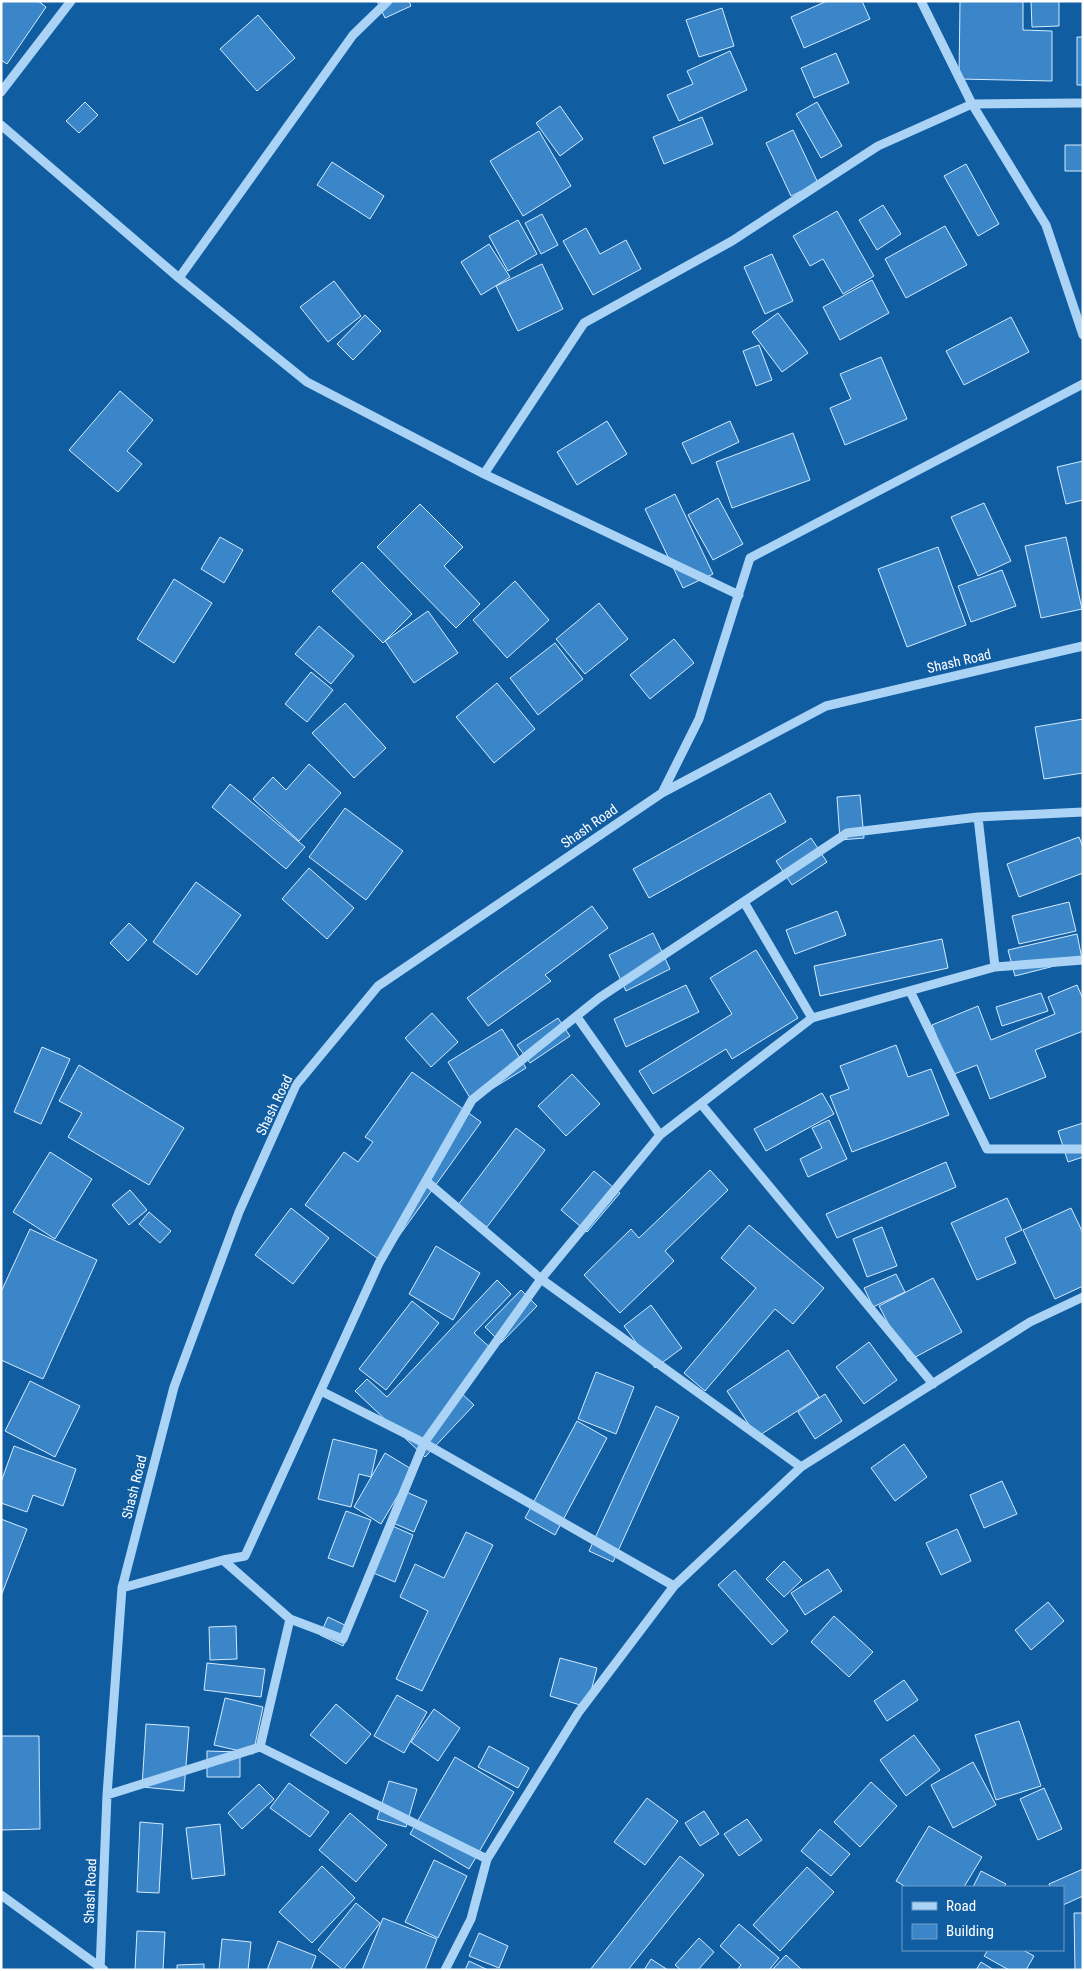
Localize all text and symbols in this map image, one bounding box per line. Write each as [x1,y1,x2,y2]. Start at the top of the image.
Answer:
street label: Shash Road [925,646,993,676]
street label: Shash Road [558,801,620,851]
street label: Shash Road [253,1072,295,1138]
street label: Shash Road [118,1453,150,1521]
street label: Shash Road [81,1858,99,1924]
legend [902,1886,1064,1951]
text: Road [946,1897,976,1915]
text: Building [946,1922,994,1940]

